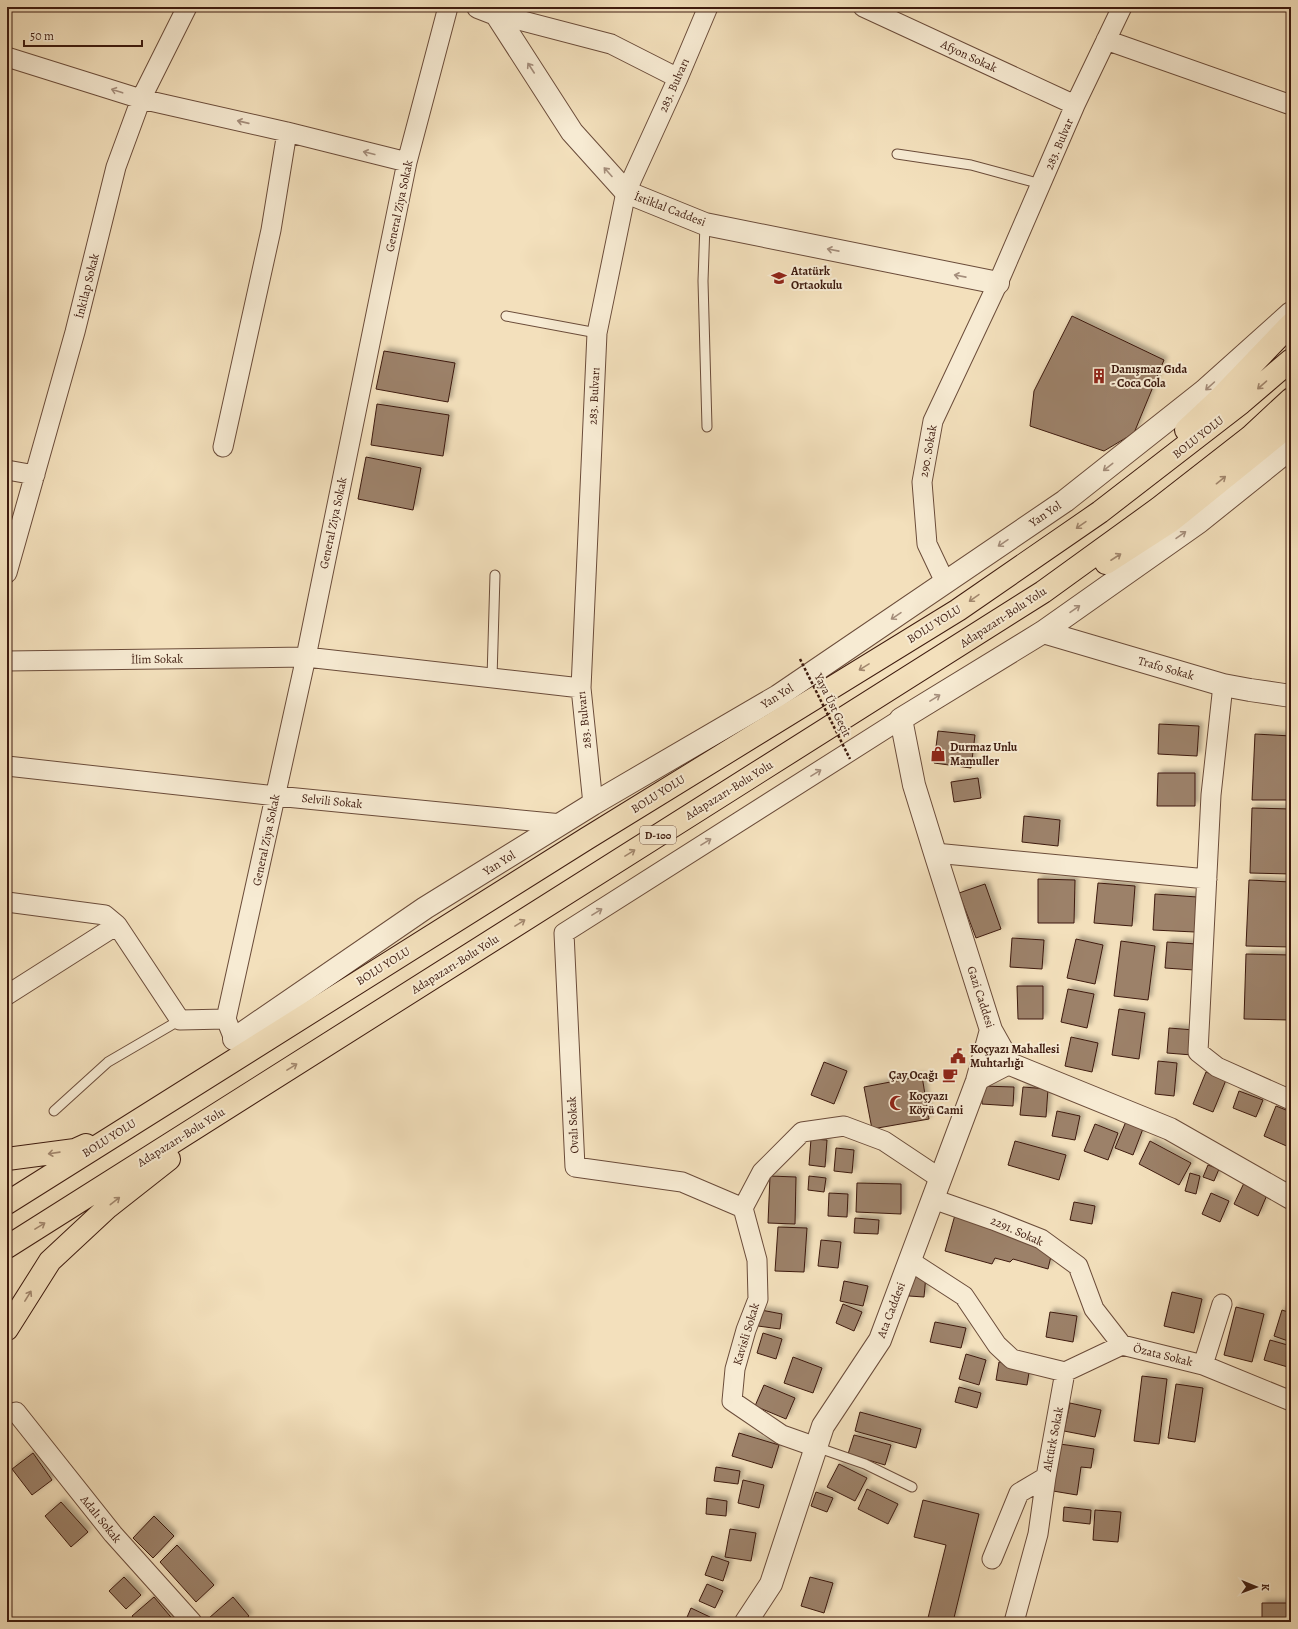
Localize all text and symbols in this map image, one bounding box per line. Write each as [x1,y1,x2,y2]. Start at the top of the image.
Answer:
scale bar [24,22,142,48]
text: 50 m [30,28,54,44]
street label: Afyon Sokak [937,36,1000,76]
street label: 283. Bulvarı [655,55,693,115]
one-way arrow [527,63,535,74]
one-way arrow [111,87,123,95]
street label: 283. Bulvar [1041,116,1077,172]
one-way arrow [237,118,250,126]
one-way arrow [363,148,376,156]
street label: General Ziya Sokak [381,159,417,253]
one-way arrow [604,167,613,178]
street label: İstiklal Caddesi [632,188,708,230]
one-way arrow [826,245,839,253]
street label: İnkilap Sokak [71,252,103,320]
place label: Atatürk Ortaokulu [790,263,843,293]
school or university icon: Atatürk Ortaokulu [770,269,788,287]
one-way arrow [954,271,967,279]
place label: Danışmaz Gıda - Coca Cola [1111,361,1187,391]
street label: 283. Bulvarı [585,367,603,425]
building icon: Danışmaz Gıda - Coca Cola [1090,367,1108,385]
one-way arrow [1205,381,1215,390]
one-way arrow [1256,381,1267,390]
street label: BOLU YOLU [1169,412,1227,462]
street label: 290. Sokak [916,424,940,478]
one-way arrow [1103,462,1114,471]
street label: General Ziya Sokak [315,476,351,570]
one-way arrow [1216,476,1227,485]
street label: Yan Yol [1025,498,1064,531]
one-way arrow [1076,521,1087,529]
one-way arrow [1175,531,1186,539]
one-way arrow [998,539,1009,547]
one-way arrow [1110,553,1121,561]
street label: Adapazarı-Bolu Yolu [956,583,1050,652]
one-way arrow [969,594,980,602]
street label: BOLU YOLU [904,601,964,647]
one-way arrow [1069,605,1080,613]
one-way arrow [890,612,901,620]
street label: İlim Sokak [131,651,183,667]
street label: Trafo Sokak [1136,652,1196,684]
one-way arrow [858,664,870,672]
street label: Yaya Üst Geçit [810,670,855,740]
street label: Yan Yol [757,680,796,713]
street label: 283. Bulvarı [573,691,595,749]
one-way arrow [929,694,941,702]
place label: Durmaz Unlu Mamuller [950,739,1018,769]
shop icon: Durmaz Unlu Mamuller [929,745,947,763]
street label: Adapazarı-Bolu Yolu [681,756,776,824]
one-way arrow [810,768,822,776]
street label: BOLU YOLU [628,771,688,817]
street label: Selvili Sokak [301,790,363,812]
street label: General Ziya Sokak [248,793,284,887]
road number: D-100 [640,826,676,844]
one-way arrow [700,838,712,846]
street label: Yan Yol [479,847,518,880]
one-way arrow [624,849,635,857]
one-way arrow [591,908,602,916]
one-way arrow [514,918,526,926]
street label: Adapazarı-Bolu Yolu [407,930,502,998]
street label: BOLU YOLU [353,943,413,989]
street label: Gazi Caddesi [963,964,999,1030]
place label: Koçyazı Mahallesi Muhtarlığı [970,1041,1060,1071]
public building icon: Koçyazı Mahallesi Muhtarlığı [949,1047,967,1065]
one-way arrow [286,1063,297,1071]
cafe icon: Çay Ocağı [941,1066,959,1084]
place label: Çay Ocağı [889,1067,938,1083]
place label: Koçyazı Köyü Cami [909,1088,964,1118]
mosque icon: Koçyazı Köyü Cami [888,1094,906,1112]
street label: Ovalı Sokak [564,1096,582,1154]
street label: Adapazarı-Bolu Yolu [133,1103,228,1171]
street label: BOLU YOLU [79,1115,139,1161]
one-way arrow [48,1149,61,1157]
one-way arrow [110,1197,121,1205]
street label: 2291. Sokak [988,1212,1046,1250]
one-way arrow [34,1222,45,1230]
street label: Ata Caddesi [873,1280,909,1341]
one-way arrow [24,1291,32,1302]
street label: Kavisli Sokak [729,1301,763,1367]
street label: Özata Sokak [1132,1340,1194,1370]
street label: Aktürk Sokak [1039,1405,1067,1474]
street label: Adalı Sokak [76,1491,125,1546]
north arrow [1236,1567,1276,1607]
text: K [1258,1583,1273,1592]

